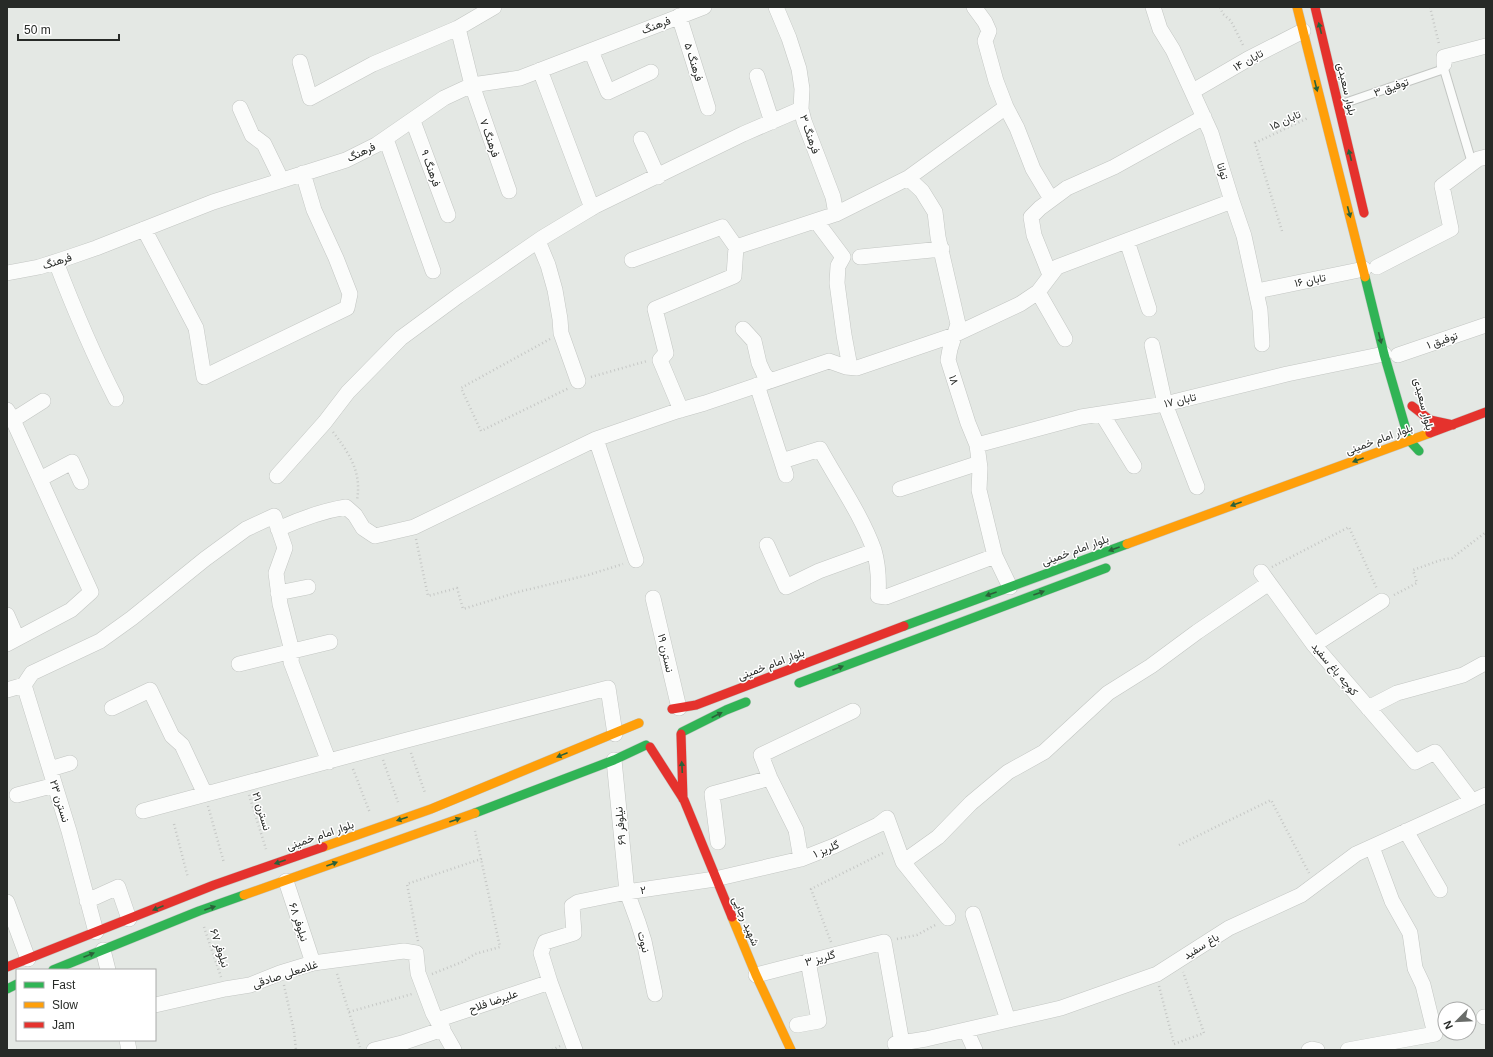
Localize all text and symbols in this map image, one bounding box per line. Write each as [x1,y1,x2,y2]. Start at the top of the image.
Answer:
street label: فرهنگ [640,14,673,37]
scale bar [18,16,119,42]
one-way arrow [1317,22,1323,34]
text: 50 m [24,23,51,37]
street label: فرهنگ ۵ [682,41,706,83]
street label: تابان ۱۴ [1231,47,1266,74]
street label: بلوار سعیدی [1334,62,1359,117]
street label: توفیق ۳ [1372,75,1411,99]
one-way arrow [1314,80,1320,92]
street label: تابان ۱۵ [1268,107,1303,133]
street label: فرهنگ ۳ [797,113,822,155]
street label: فرهنگ ۷ [477,117,502,159]
street label: فرهنگ [345,140,378,165]
street label: فرهنگ ۹ [418,148,443,188]
one-way arrow [1347,148,1353,161]
street label: توانا [1214,161,1231,182]
one-way arrow [1346,205,1352,218]
street label: فرهنگ [41,251,73,272]
street label: تابان ۱۶ [1293,271,1327,290]
street label: توفیق ۱ [1425,329,1460,352]
one-way arrow [1377,332,1383,344]
street label: ۱۸ [947,374,961,387]
street label: بلوار سعیدی [1411,377,1436,432]
street label: تابان ۱۷ [1163,390,1198,411]
street label: بلوار امام خمینی [1344,421,1415,459]
one-way arrow [1351,457,1363,463]
one-way arrow [1229,502,1241,508]
street label: بلوار امام خمینی [1040,532,1111,570]
one-way arrow [1107,546,1119,552]
one-way arrow [1033,590,1045,596]
one-way arrow [985,591,997,597]
street label: نسترن ۱۹ [655,633,676,674]
street label: کوچه باغ سفید [1308,640,1361,699]
street label: بلوار امام خمینی [736,646,807,684]
one-way arrow [833,665,845,671]
one-way arrow [711,711,723,718]
one-way arrow [556,753,568,759]
one-way arrow [679,760,685,773]
street label: نسترن ۲۳ [47,778,72,824]
street label: نسترن ۲۱ [249,790,274,832]
street label: نیلوفر ۶۹ [612,806,629,846]
one-way arrow [396,816,408,822]
one-way arrow [449,817,461,823]
street label: بلوار امام خمینی [285,818,356,854]
street label: گلریز ۱ [811,838,841,861]
one-way arrow [273,860,285,866]
one-way arrow [327,861,339,867]
street label: ۲ [639,884,647,896]
street label: شهید رجایی [729,895,762,948]
street label: نیلوفر ۶۸ [286,901,311,943]
one-way arrow [204,904,216,910]
one-way arrow [151,905,163,911]
street label: نیلوفر ۶۷ [207,927,232,969]
street label: نبوت [635,930,652,954]
street label: باغ سفید [1181,930,1222,963]
street label: گلریز ۳ [803,948,837,969]
one-way arrow [83,952,95,958]
street label: غلامعلی صادقی [251,958,320,991]
legend [16,969,156,1041]
text: Fast [52,978,76,992]
street label: علیرضا فلاح [467,987,520,1017]
text: Slow [52,998,78,1012]
north arrow [1437,1001,1477,1041]
text: Jam [52,1018,75,1032]
text: N [1441,1019,1455,1031]

